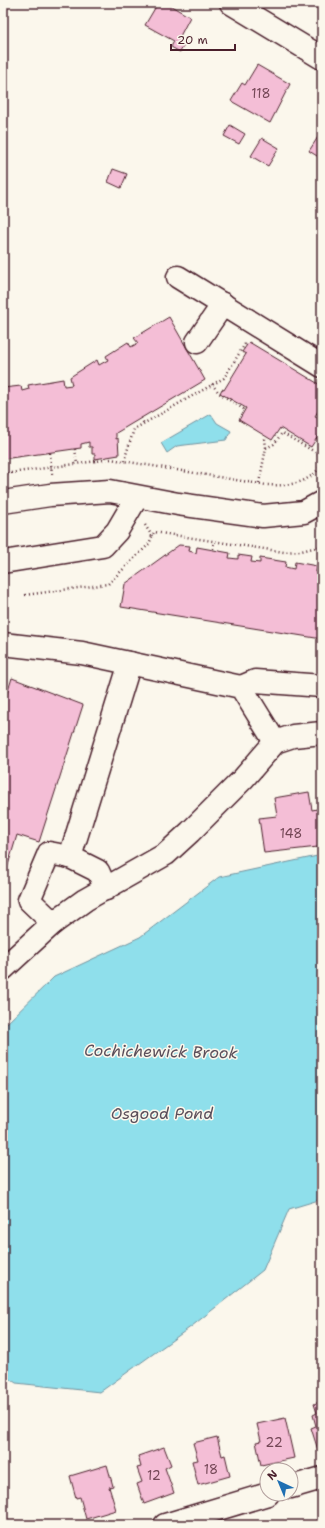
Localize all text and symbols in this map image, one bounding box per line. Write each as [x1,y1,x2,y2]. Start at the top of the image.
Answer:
scale bar [171,26,235,52]
text: 20 m [177,32,208,48]
house number: 118 [251,85,271,102]
house number: 148 [280,825,302,842]
water label: Cochichewick Brook [84,1040,238,1063]
water label: Osgood Pond [111,1103,214,1124]
house number: 22 [265,1434,283,1451]
house number: 18 [204,1461,218,1478]
north arrow [259,1462,299,1502]
house number: 12 [147,1467,161,1484]
text: N [264,1467,281,1484]

